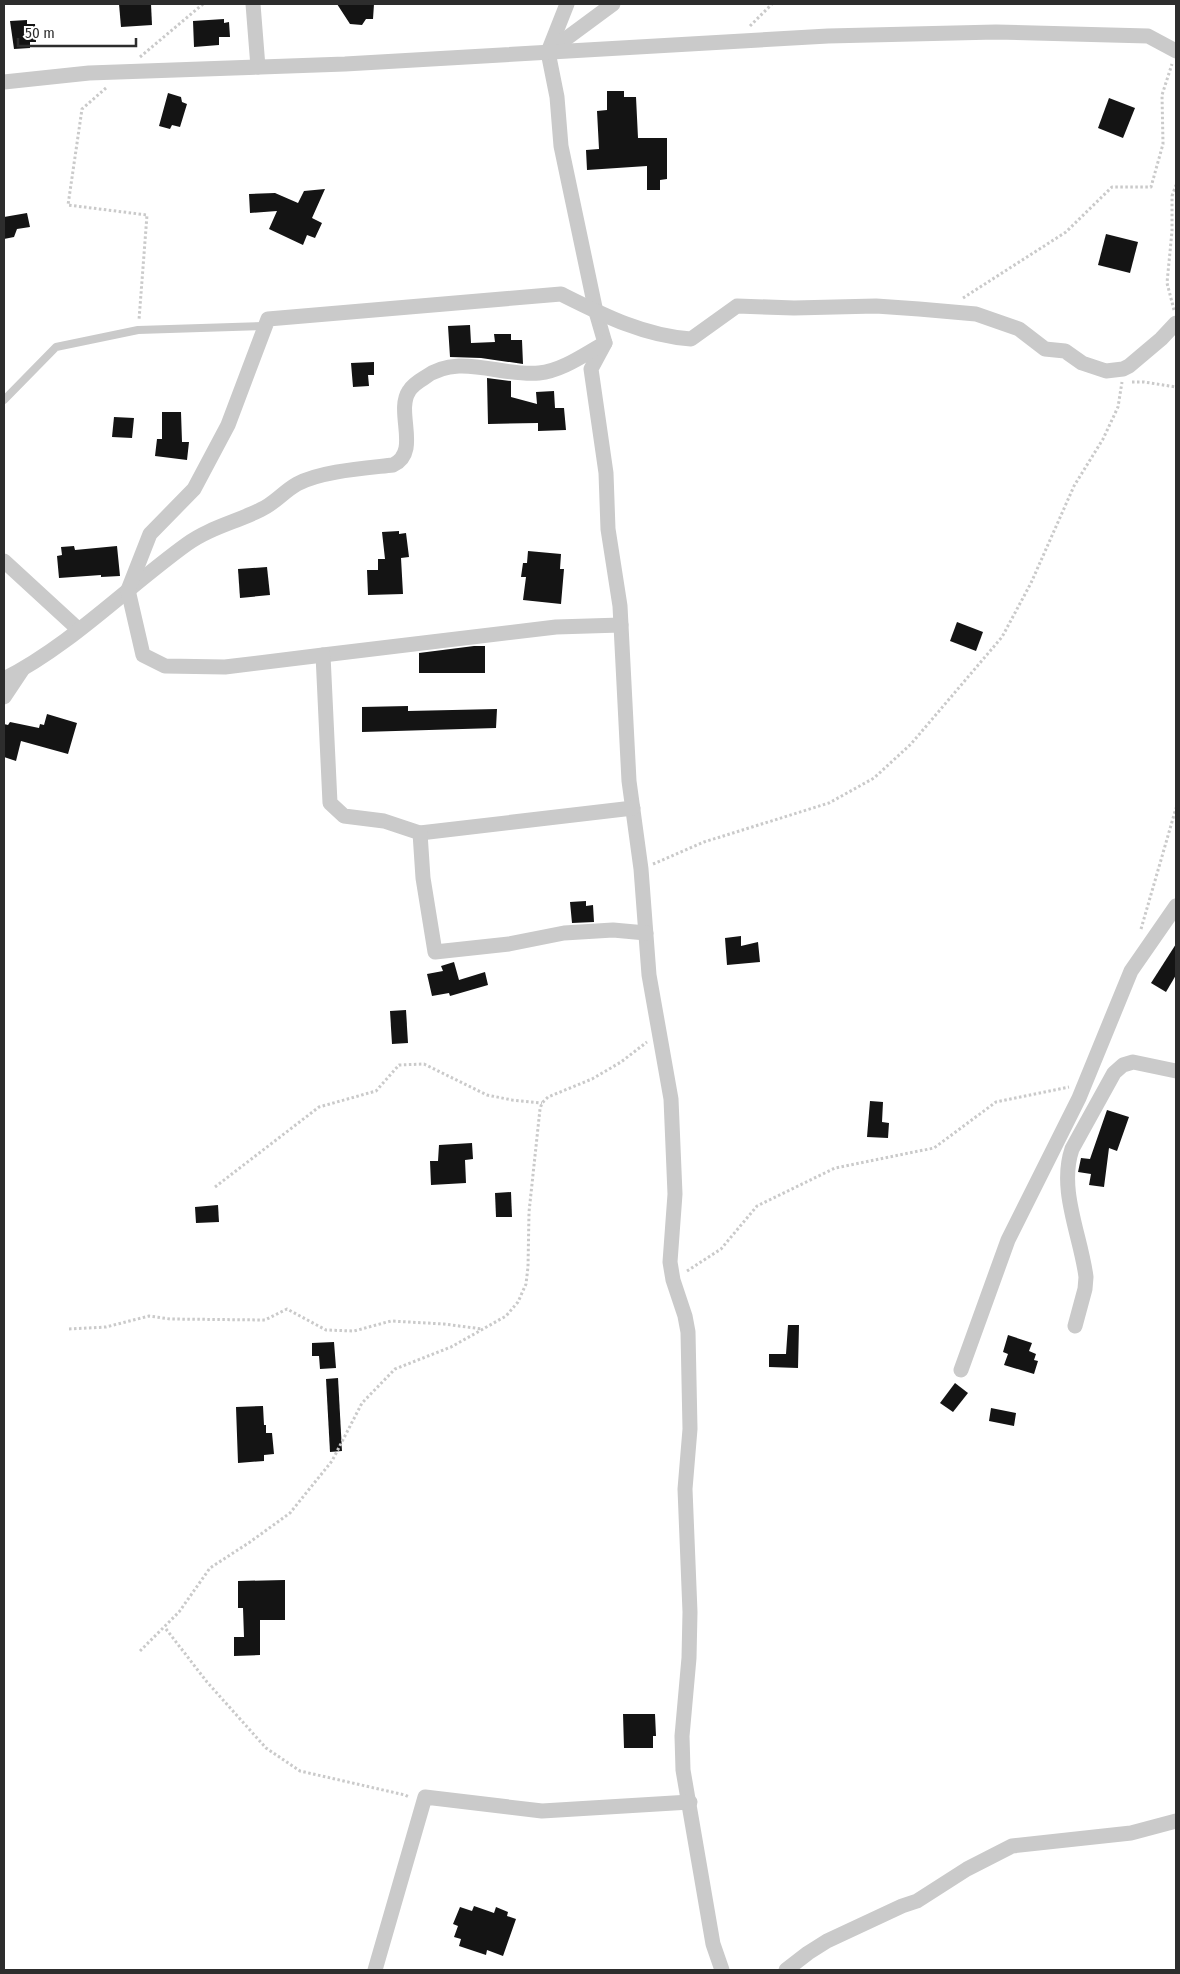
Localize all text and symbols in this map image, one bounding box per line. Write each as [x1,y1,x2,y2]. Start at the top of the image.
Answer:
scale bar [18,15,135,47]
text: 50 m [25,24,55,42]

